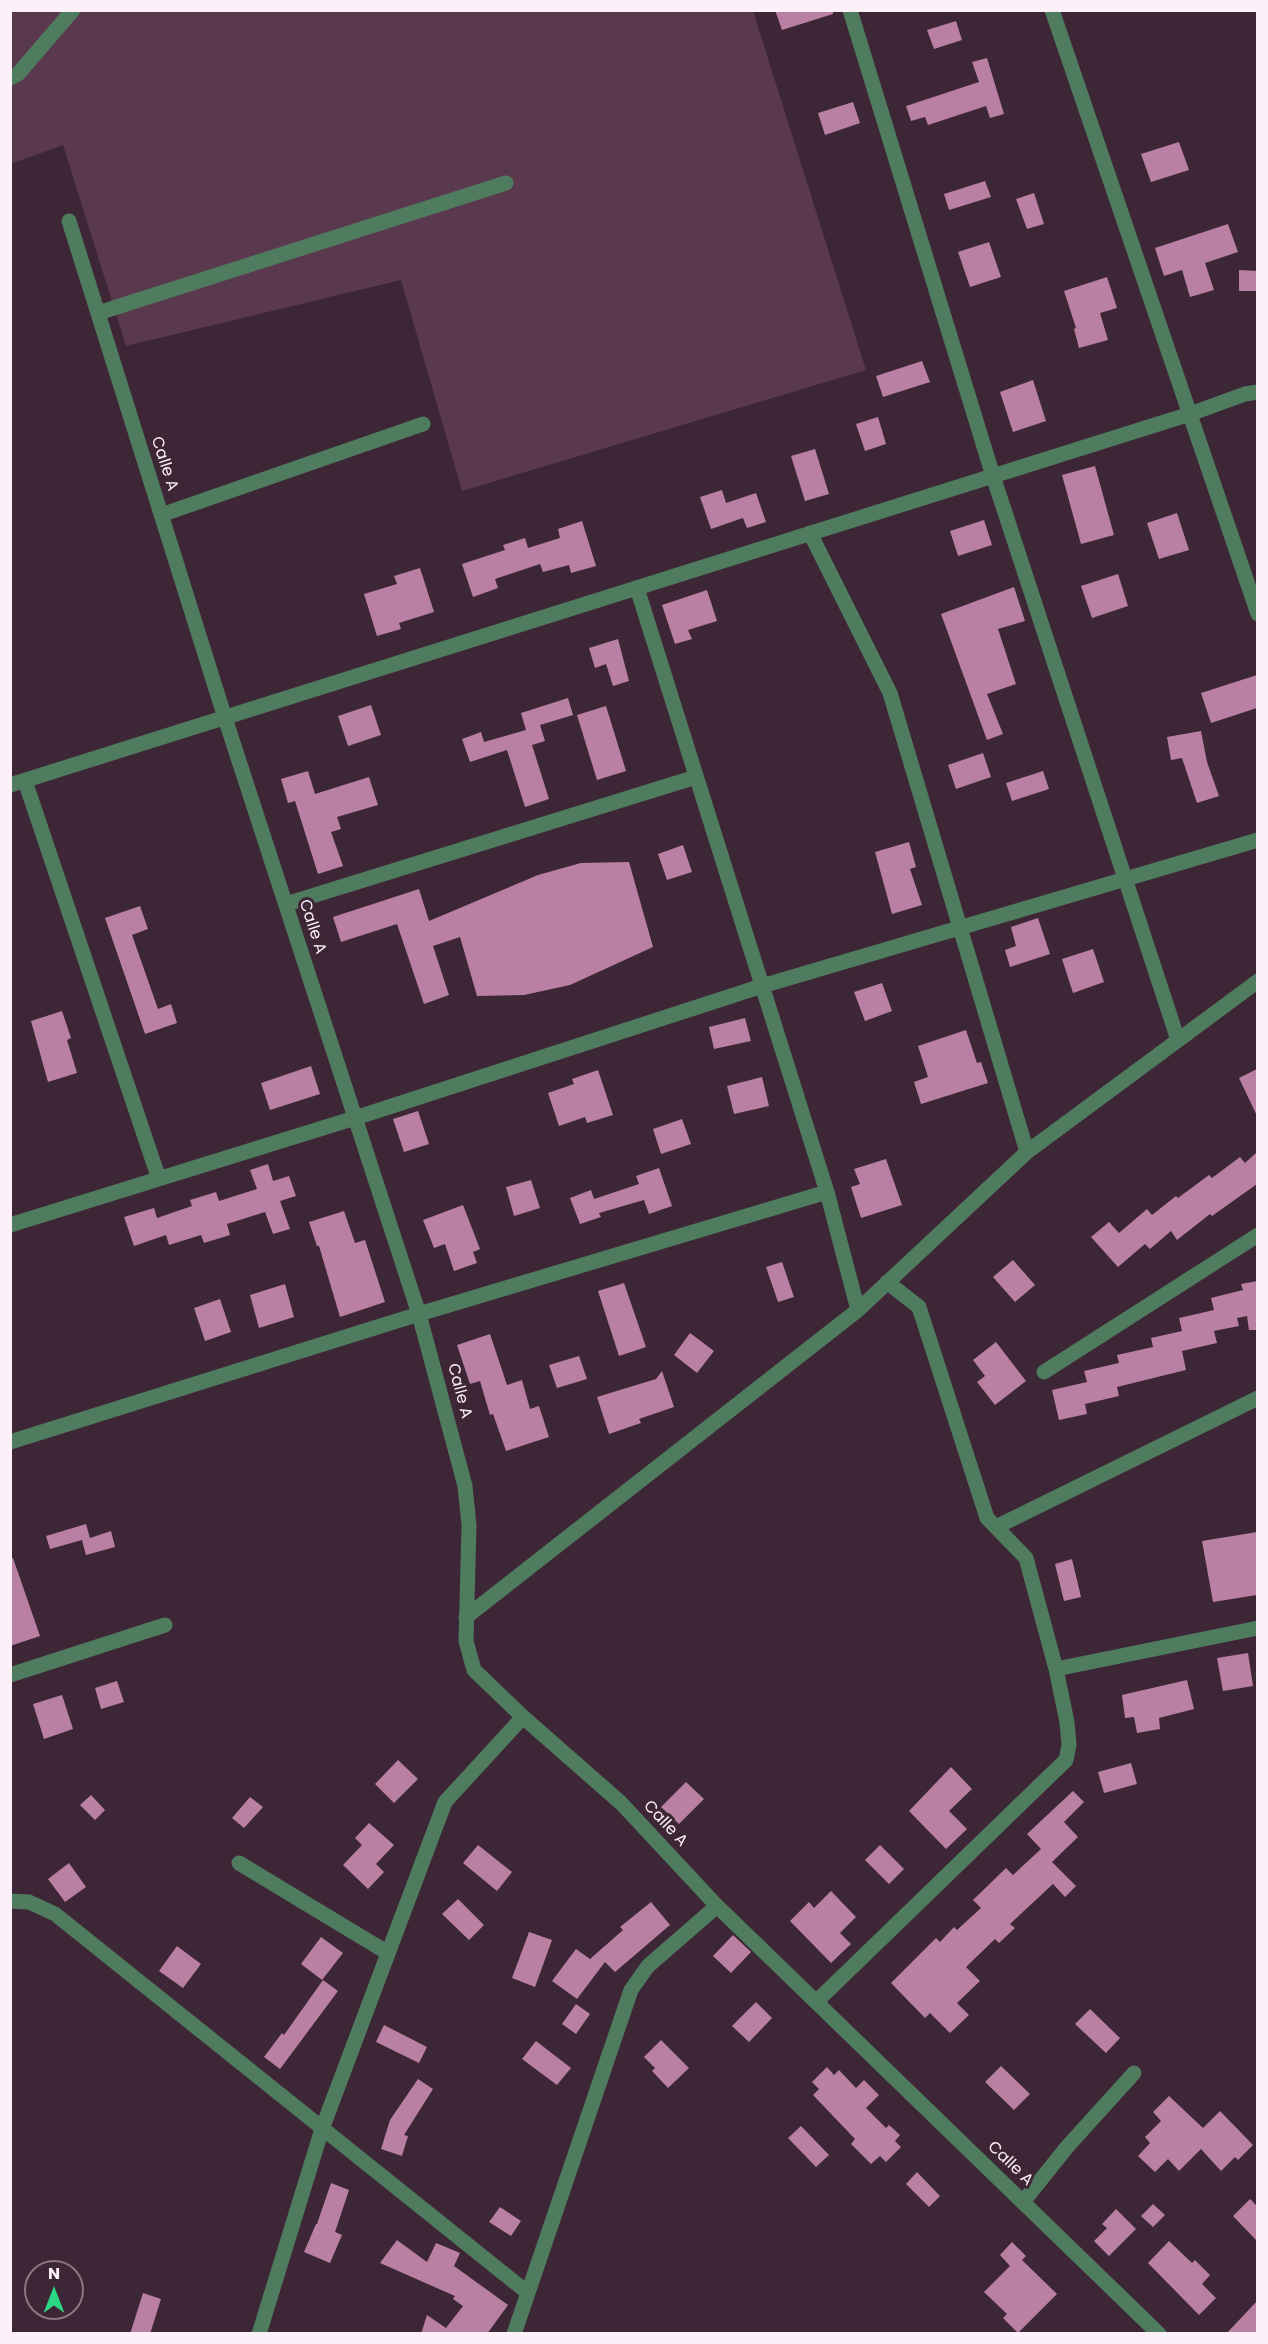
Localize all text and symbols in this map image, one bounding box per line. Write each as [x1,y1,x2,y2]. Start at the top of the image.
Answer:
street label: Calle A [146,434,182,494]
street label: Calle A [294,897,330,957]
street label: Calle A [442,1361,476,1421]
street label: Calle A [639,1797,691,1851]
street label: Calle A [983,2138,1037,2190]
north arrow [24,2260,84,2320]
text: N [48,2262,60,2285]

